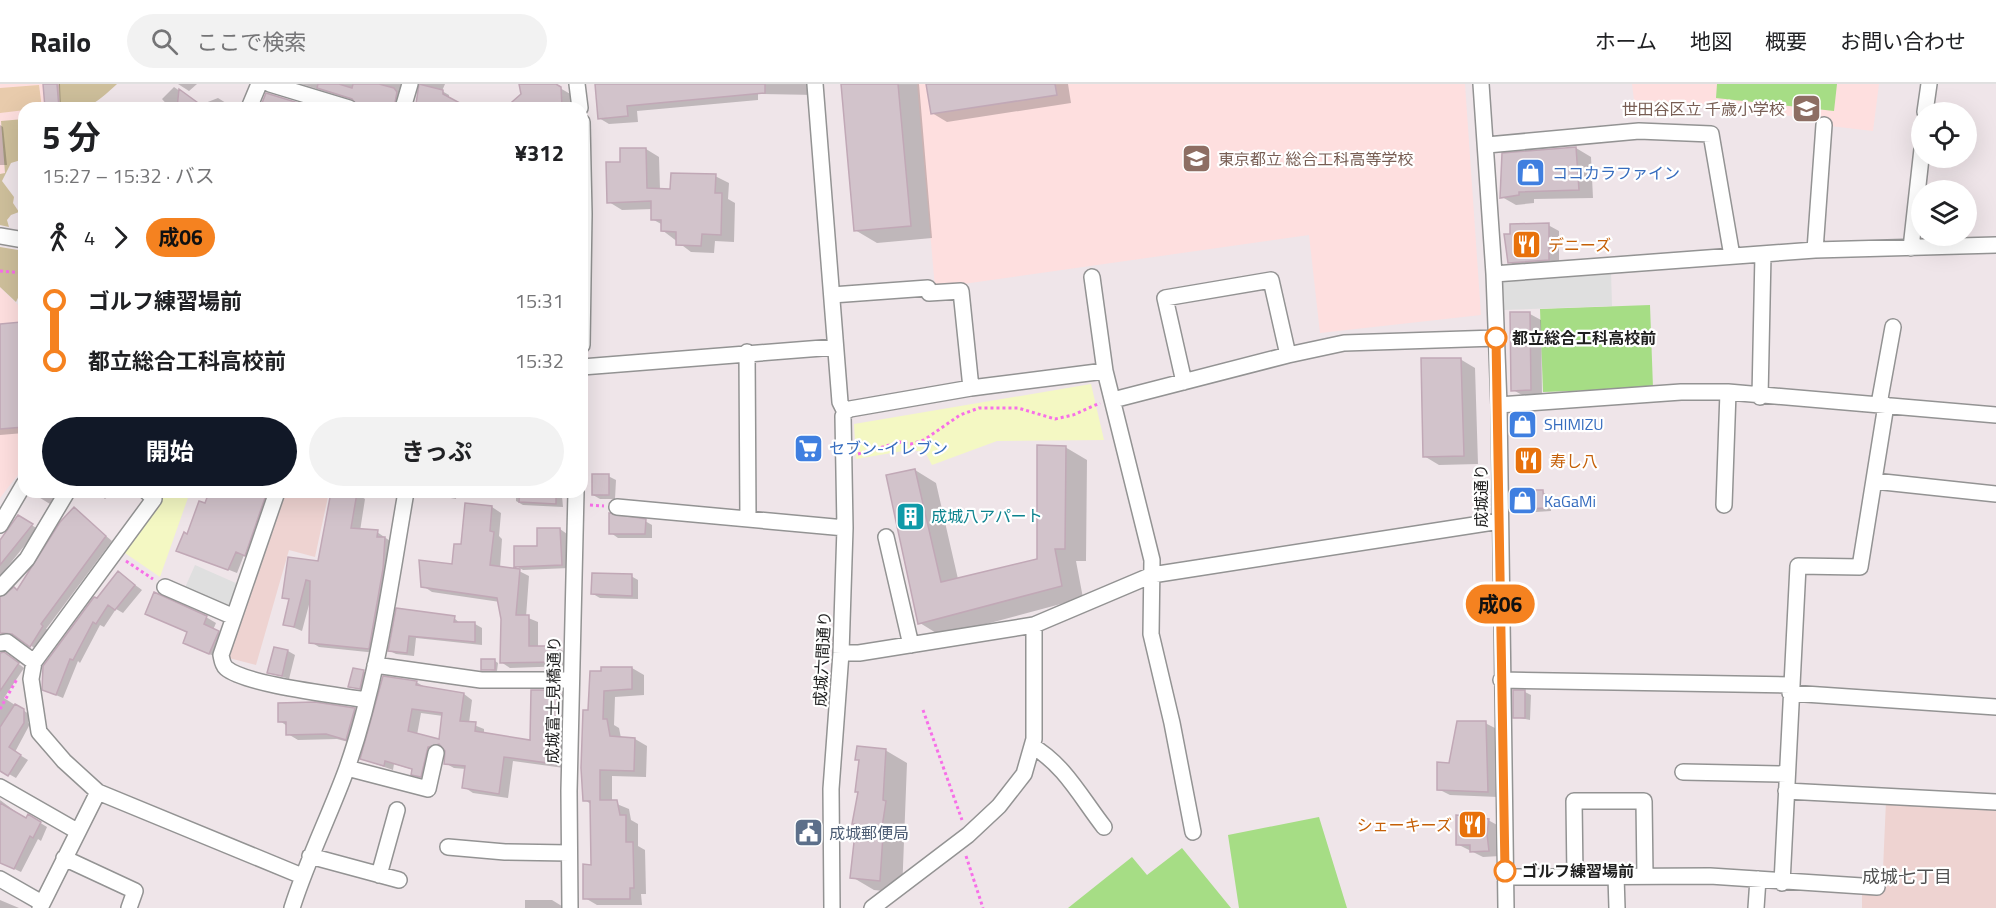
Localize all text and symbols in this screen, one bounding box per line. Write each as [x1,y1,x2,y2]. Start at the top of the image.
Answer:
search box [127,14,547,68]
text: Railo [30,20,91,63]
icon: search [148,25,181,58]
text: ここで検索 [196,25,306,59]
text: ホーム [1595,25,1657,57]
text: 地図 [1690,25,1732,57]
text: 概要 [1765,25,1807,57]
text: お問い合わせ [1840,25,1966,57]
school or university icon: 世田谷区立 千歳小学校 [1790,93,1822,125]
place label: 世田谷区立 千歳小学校 [1621,97,1785,121]
map controls [1911,102,1977,246]
button: locate [1911,102,1977,168]
text: 5 分 [42,112,101,162]
text: ¥312 [515,136,564,170]
school or university icon: 東京都立 総合工科高等学校 [1181,143,1213,175]
place label: 東京都立 総合工科高等学校 [1218,147,1414,171]
shop icon: ココカラファイン [1515,157,1547,189]
text: 15:27 – 15:32 · バス [42,160,215,191]
place label: ココカラファイン [1552,161,1680,185]
button: layers [1911,180,1977,246]
icon: walk [42,221,75,254]
icon: forward [104,221,137,254]
text: 成06 [158,221,203,253]
text: 4 [84,222,95,253]
restaurant icon: デニーズ [1511,229,1543,261]
place label: デニーズ [1548,233,1611,257]
text: ゴルフ練習場前 [88,284,242,318]
text: 15:31 [515,285,564,316]
place label: 都立総合工科高校前 [1512,326,1656,350]
marker: 都立総合工科高校前 [1485,327,1507,349]
text: 都立総合工科高校前 [88,344,286,378]
text: 15:32 [515,345,564,376]
shop icon: SHIMIZU [1507,408,1539,440]
place label: SHIMIZU [1544,412,1604,436]
button: 開始 [42,417,297,486]
button: きっぷ [309,417,564,486]
supermarket icon: セブン-イレブン [792,432,824,464]
place label: セブン-イレブン [829,436,948,460]
restaurant icon: 寿し八 [1513,445,1545,477]
place label: 寿し八 [1550,449,1598,473]
street label: 成城通り [1469,464,1493,528]
shop icon: KaGaMi [1507,485,1539,517]
place label: KaGaMi [1544,489,1596,513]
building icon: 成城八アパート [894,500,926,532]
place label: 成城八アパート [931,504,1043,528]
line badge: 成06 [1466,584,1534,624]
text: 成06 [1478,588,1522,620]
street label: 成城六間通り [808,610,836,708]
street label: 成城富士見橋通り [540,636,566,764]
restaurant icon: シェーキーズ [1457,809,1489,841]
place label: シェーキーズ [1357,813,1452,837]
public building icon: 成城郵便局 [792,817,824,849]
place label: 成城郵便局 [829,821,909,845]
place label: ゴルフ練習場前 [1522,859,1634,883]
marker: ゴルフ練習場前 [1494,860,1516,882]
district label: 成城七丁目 [1862,863,1952,890]

